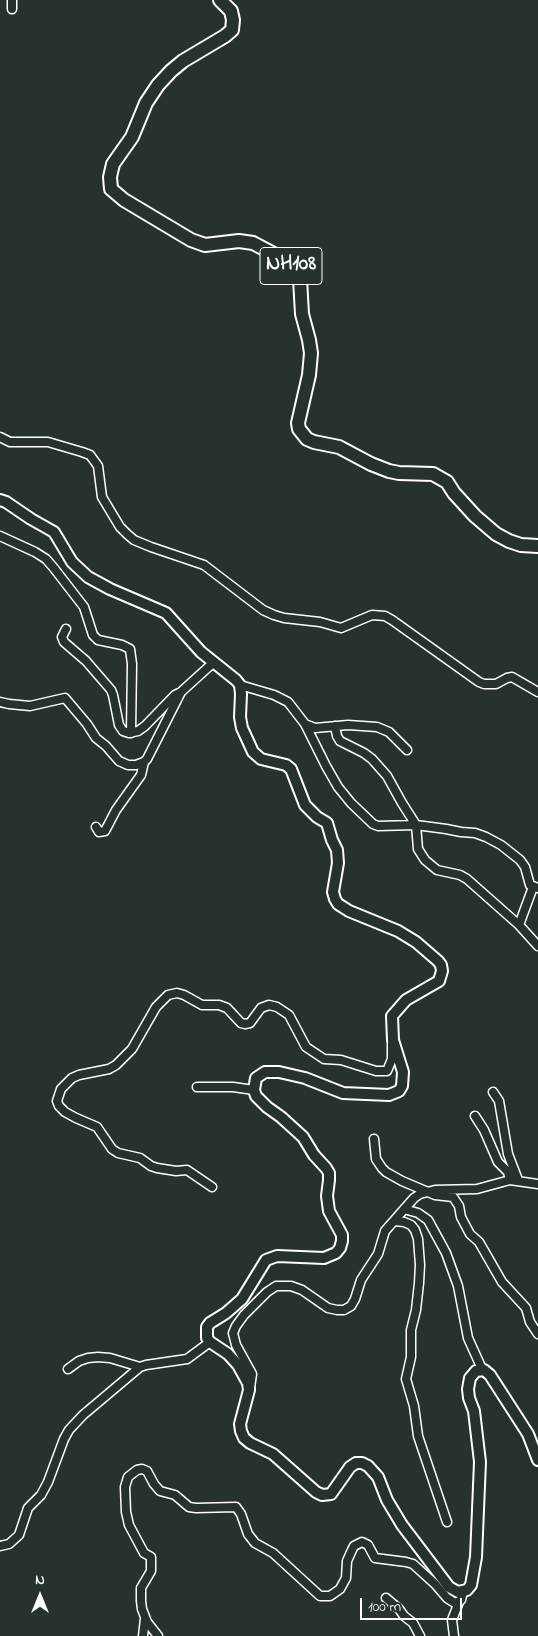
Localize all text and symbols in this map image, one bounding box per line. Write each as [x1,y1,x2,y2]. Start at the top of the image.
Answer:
road number: NH108 [260,248,322,284]
text: N [35,1570,45,1591]
north arrow [15,1571,65,1621]
scale bar [363,1588,466,1620]
text: 100 m [368,1596,401,1618]

